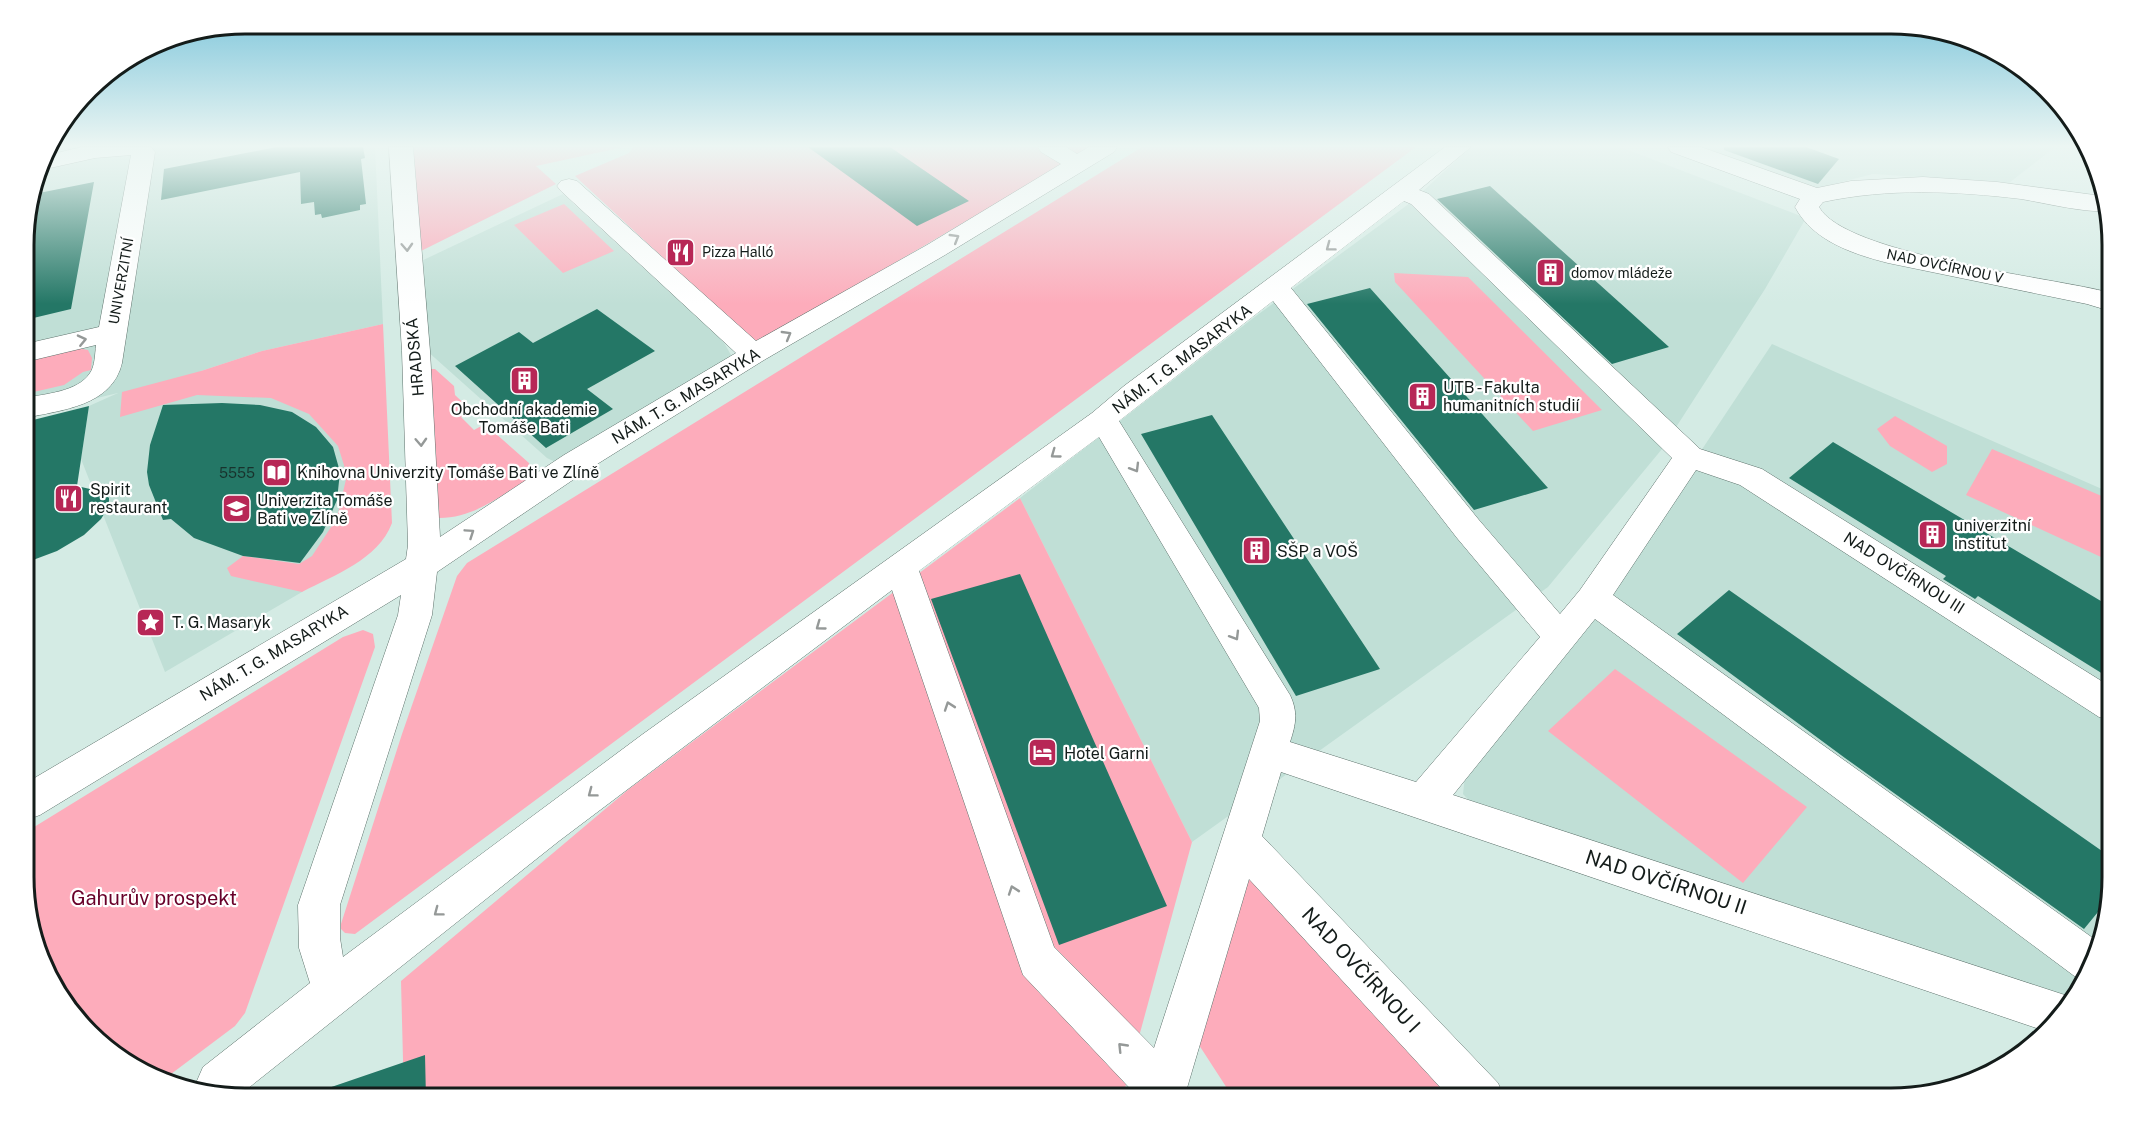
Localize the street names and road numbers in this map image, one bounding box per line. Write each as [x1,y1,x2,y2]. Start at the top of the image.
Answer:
street label: UNIVERZITNÍ [105,235,137,326]
street label: NAD OVČÍRNOU V [1885,245,2006,286]
street label: NÁM. T. G. MASARYKA [1108,300,1256,418]
street label: HRADSKÁ [401,317,428,397]
street label: NÁM. T. G. MASARYKA [608,343,764,448]
street label: NAD OVČÍRNOU III [1840,527,1969,618]
street label: NÁM. T. G. MASARYKA [196,600,352,705]
street label: NAD OVČÍRNOU II [1582,844,1750,919]
street label: NAD OVČÍRNOU I [1297,902,1426,1038]

